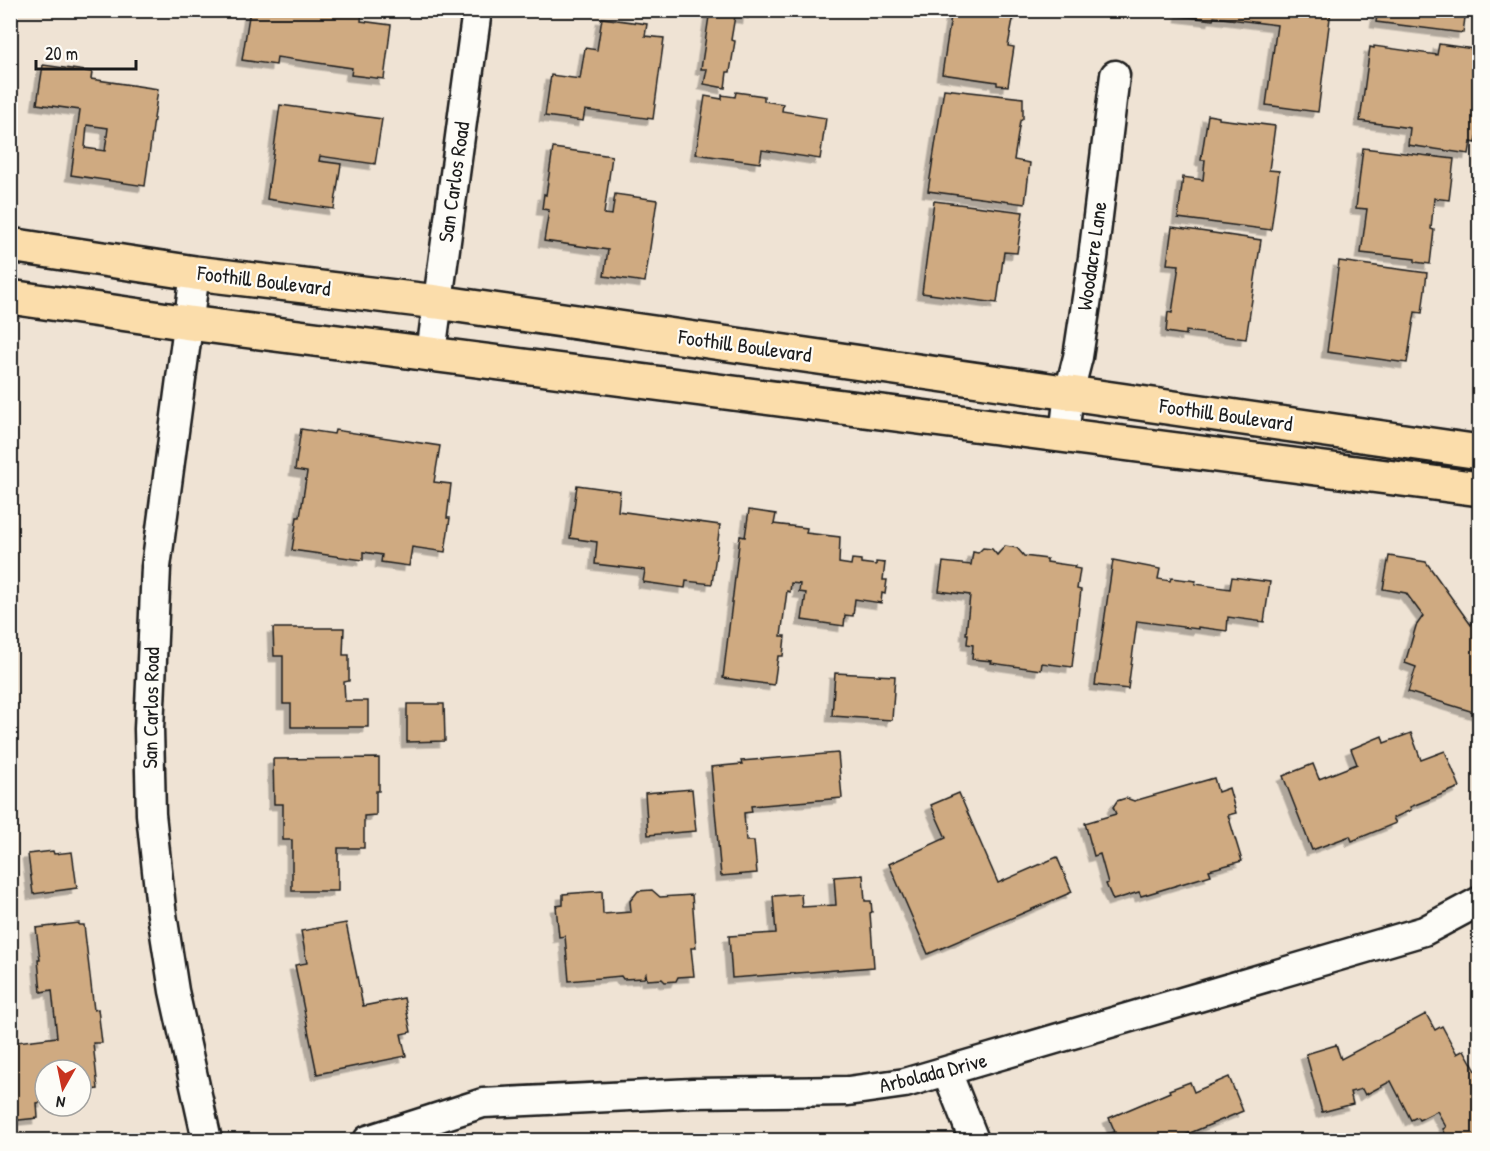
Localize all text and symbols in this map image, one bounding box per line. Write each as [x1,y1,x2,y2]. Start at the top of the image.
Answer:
scale bar [36,33,136,71]
text: 20 m [45,41,78,66]
street label: San Carlos Road [431,120,476,244]
street label: Woodacre Lane [1070,200,1113,312]
street label: Foothill Boulevard [195,258,332,303]
street label: Foothill Boulevard [676,322,813,369]
street label: Foothill Boulevard [1157,391,1294,438]
street label: San Carlos Road [135,647,166,769]
street label: Arbolada Drive [876,1045,990,1100]
north arrow [33,1058,93,1118]
text: N [54,1091,67,1114]

